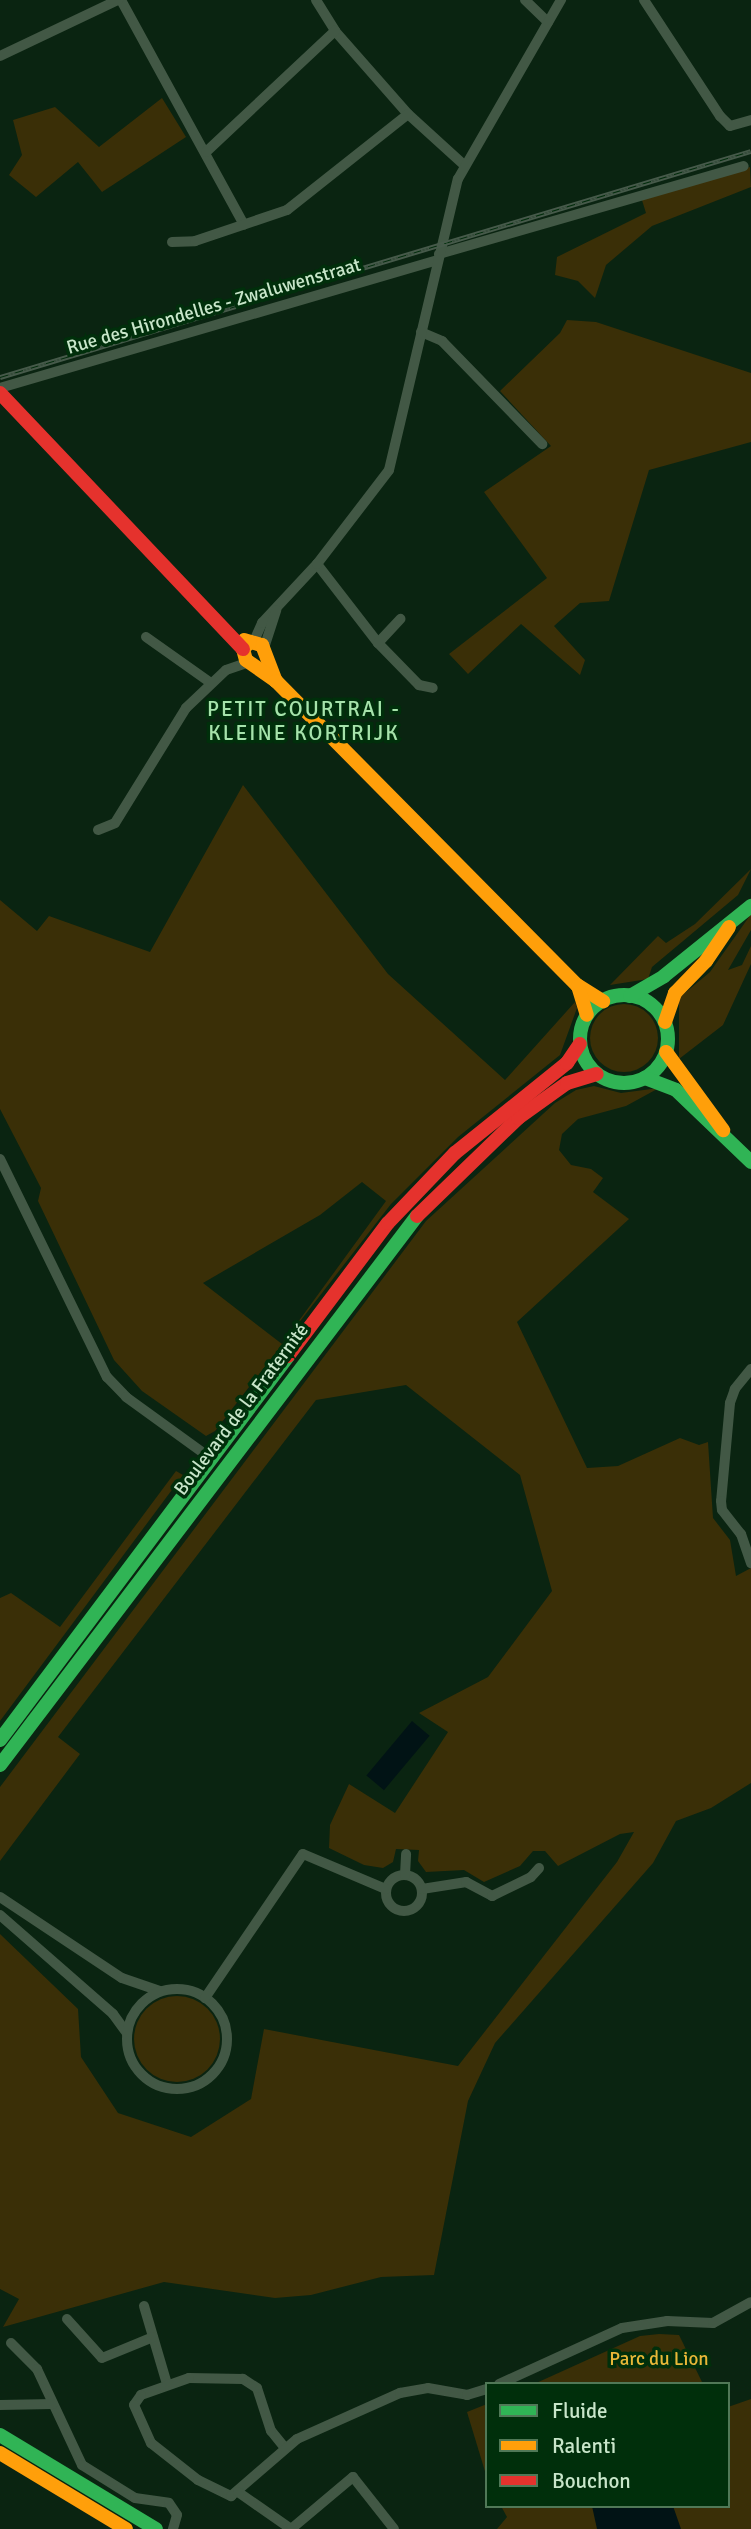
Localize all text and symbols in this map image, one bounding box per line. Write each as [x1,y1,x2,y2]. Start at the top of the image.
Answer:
street label: Rue des Hirondelles - Zwaluwenstraat [64,254,364,360]
district label: PETIT COURTRAI - KLEINE KORTRIJK [209,696,399,746]
street label: Boulevard de la Fraternité [170,1320,314,1500]
park label: Parc du Lion [609,2349,709,2371]
legend [485,2382,730,2508]
text: Fluide [552,2398,608,2424]
text: Ralenti [552,2433,616,2459]
text: Bouchon [552,2468,631,2494]

